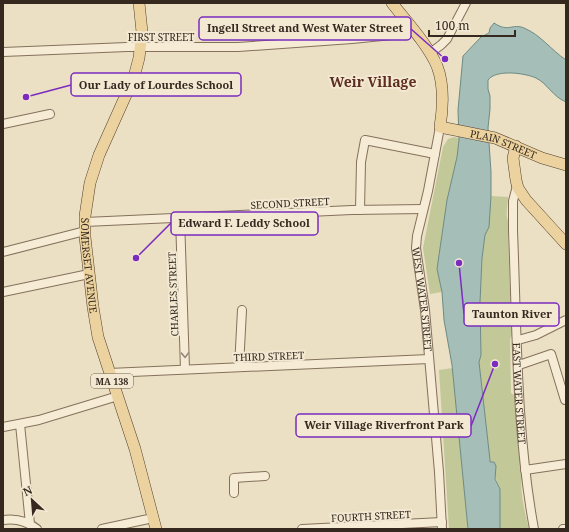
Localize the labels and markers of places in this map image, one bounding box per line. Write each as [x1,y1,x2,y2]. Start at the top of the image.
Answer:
callout: Ingell Street and West Water Street [199,17,411,40]
callout: Our Lady of Lourdes School [71,73,241,96]
callout: Edward F. Leddy School [171,212,318,235]
callout: Taunton River [464,303,559,326]
callout: Weir Village Riverfront Park [296,414,471,437]

